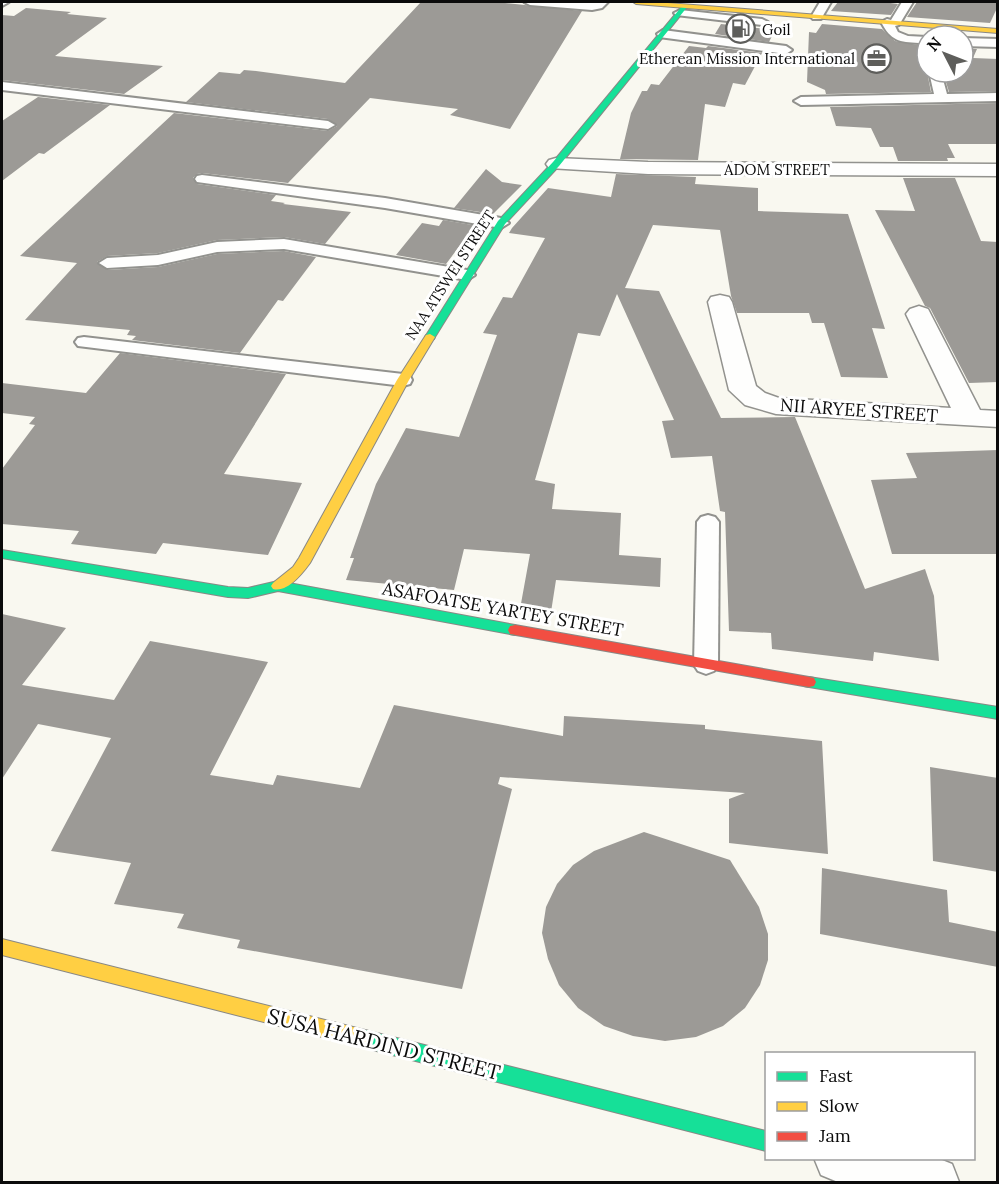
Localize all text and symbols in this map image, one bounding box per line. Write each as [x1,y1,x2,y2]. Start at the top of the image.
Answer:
fuel station icon: Goil [725,13,757,45]
place label: Goil [762,20,791,39]
north arrow [915,24,975,84]
text: N [922,33,945,55]
office icon: Etherean Mission International [860,42,892,74]
place label: Etherean Mission International [639,49,855,68]
street label: ADOM STREET [723,160,830,179]
street label: NAA ATSWEI STREET [401,206,499,343]
street label: NII ARYEE STREET [779,393,939,427]
street label: ASAFOATSE YARTEY STREET [380,576,626,642]
street label: SUSA HARDIND STREET [265,1002,503,1086]
legend [765,1052,975,1160]
text: Fast [819,1064,853,1087]
text: Slow [819,1094,859,1117]
text: Jam [818,1124,851,1147]

